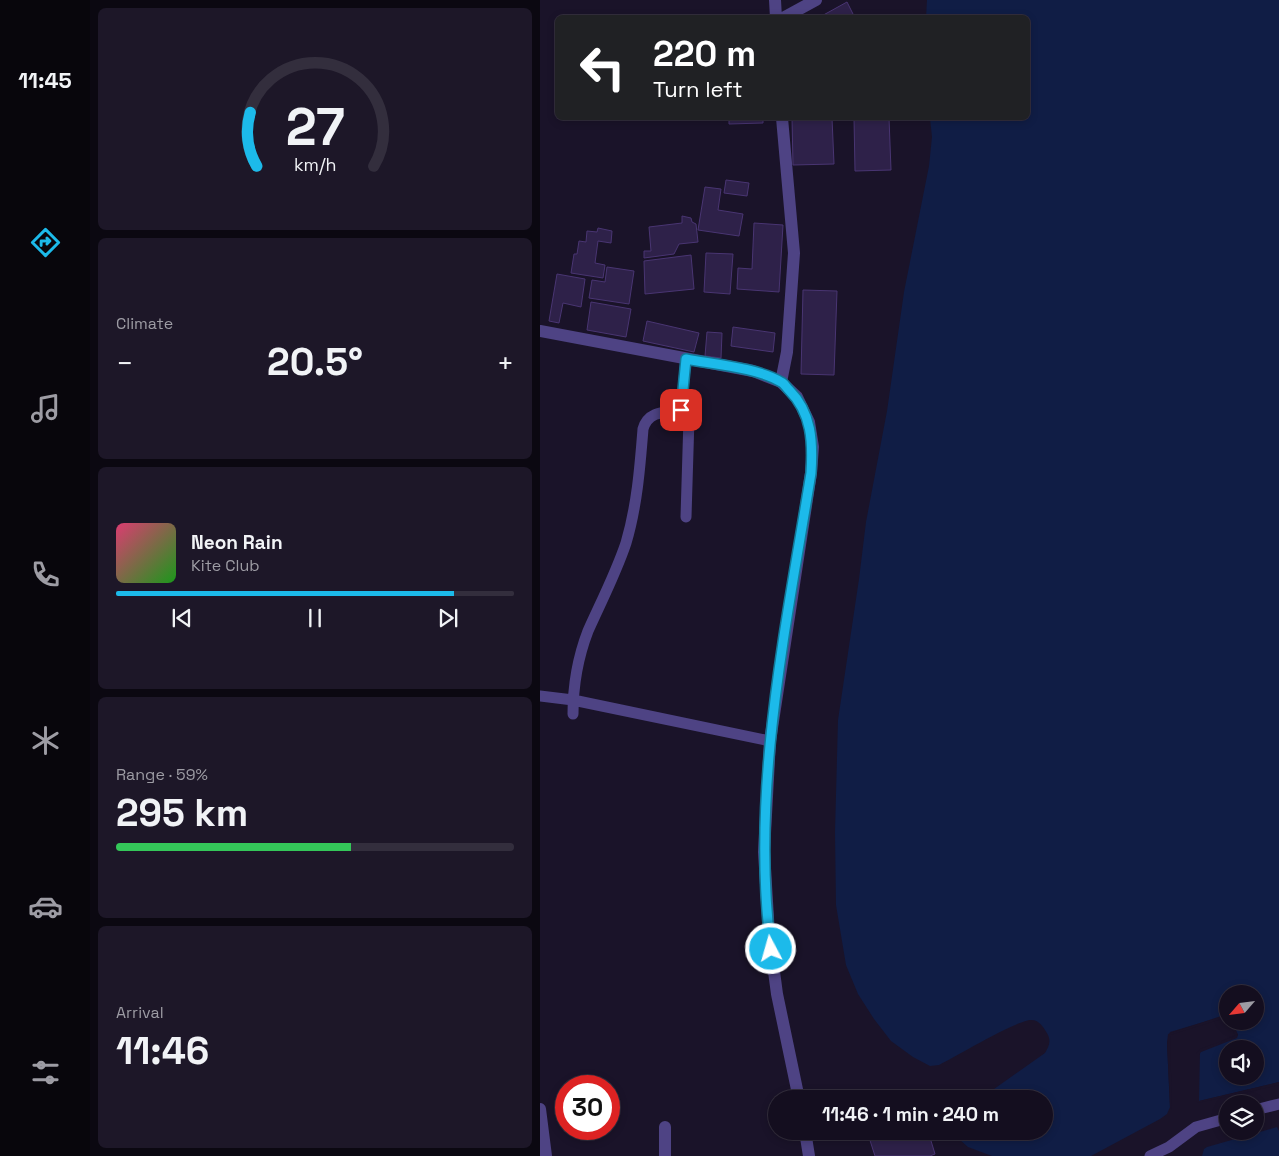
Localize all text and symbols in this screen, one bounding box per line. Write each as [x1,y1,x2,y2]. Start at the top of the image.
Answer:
text: 220 m [653,32,756,76]
icon: left [570,35,635,100]
text: 11:45 [18,66,72,94]
text: Turn left [653,75,743,103]
text: 27 [285,94,345,160]
text: km/h [294,153,336,176]
icon: directions [28,225,63,260]
text: Climate [116,313,173,334]
text: 20.5° [267,338,363,386]
text: − [116,345,133,381]
text: + [497,345,514,381]
pin [660,389,702,431]
icon: music [28,391,63,426]
icon: arrive [667,396,695,424]
text: Neon Rain [191,530,283,555]
text: Kite Club [191,555,260,576]
icon: phone [28,557,63,592]
icon: previous [168,604,196,632]
icon: pause [301,604,329,632]
icon: next [434,604,462,632]
icon: climate [28,723,63,758]
text: Range · 59% [116,764,208,785]
text: 295 km [116,789,248,837]
icon: car [28,889,63,924]
position arrow [744,922,796,974]
north arrow [1219,985,1264,1030]
map controls [1219,985,1264,1140]
text: Arrival [116,1002,164,1023]
text: 11:46 [116,1027,209,1075]
button: sound [1219,1040,1264,1085]
icon: filters [28,1055,63,1090]
speed limit sign: 30 [555,1075,620,1140]
button: layers [1219,1095,1264,1140]
text: 11:46 · 1 min · 240 m [822,1102,999,1127]

